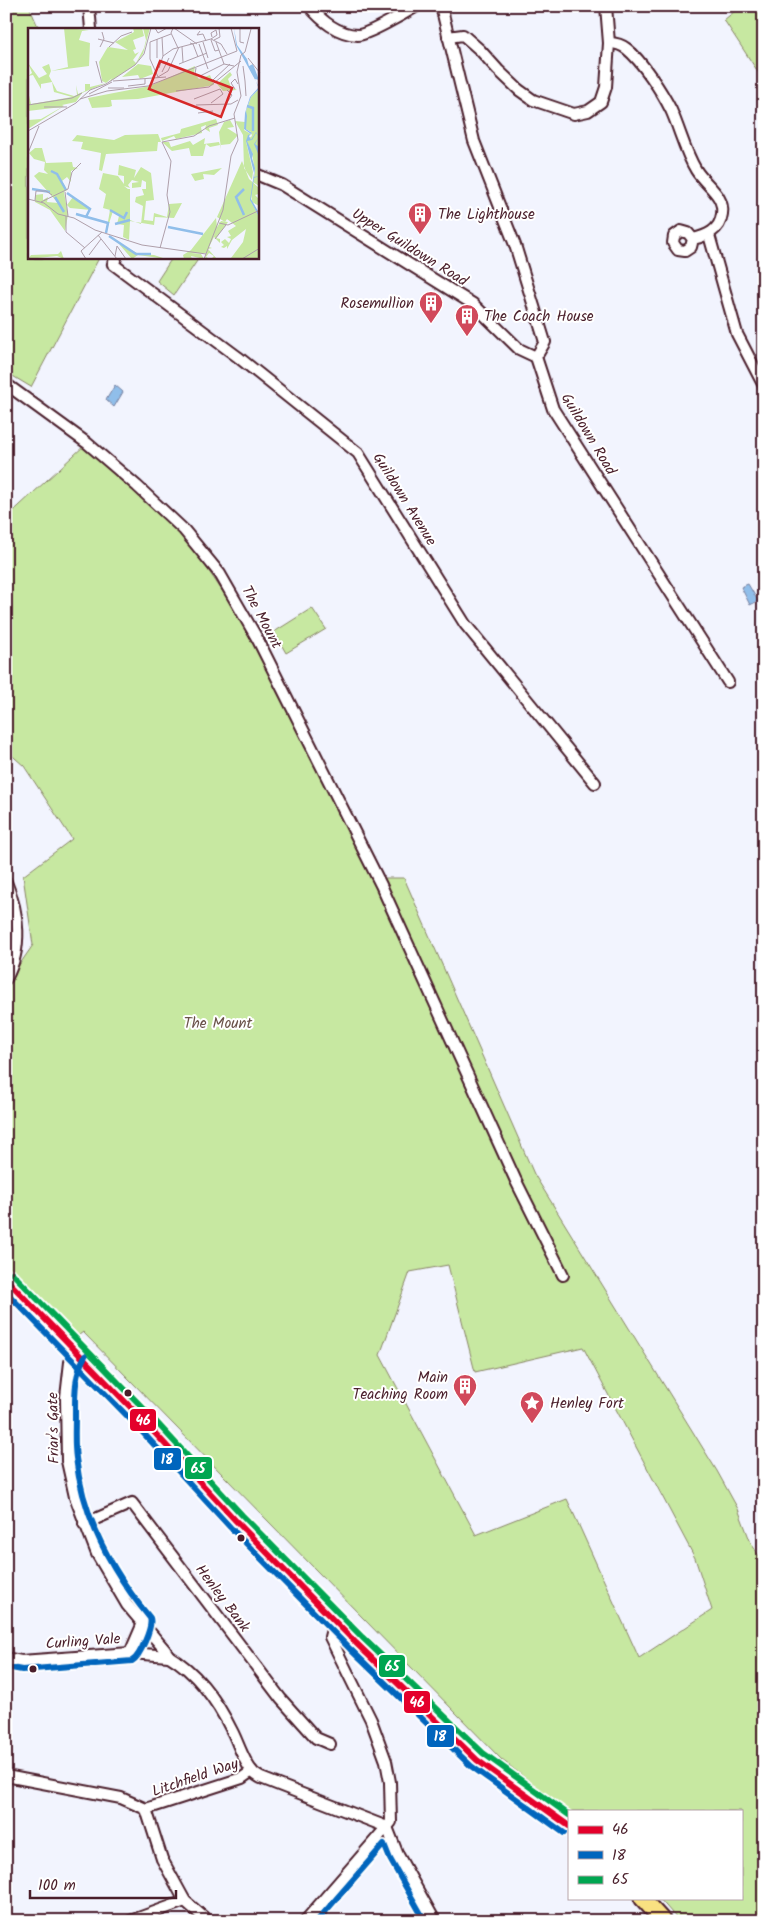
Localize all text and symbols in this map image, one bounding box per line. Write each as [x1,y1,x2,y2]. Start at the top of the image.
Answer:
inset map [28,28,259,259]
building icon: The Lighthouse [407,201,433,235]
street label: Upper Guildown Road [347,202,473,294]
place label: The Lighthouse [438,203,535,227]
building icon: Rosemullion [418,290,444,324]
place label: Rosemullion [340,292,414,316]
building icon: The Coach House [454,303,480,337]
place label: The Coach House [484,305,594,329]
street label: Guildown Road [554,389,622,481]
street label: Guildown Avenue [366,448,443,551]
street label: The Mount [234,582,288,654]
park label: The Mount [184,1012,252,1036]
place label: Main Teaching Room [352,1366,448,1407]
building icon: Main Teaching Room [452,1373,478,1407]
unlabelled marker [123,1388,133,1398]
place icon: Henley Fort [519,1390,545,1424]
street label: Friar's Gate [41,1392,67,1464]
place label: Henley Fort [550,1392,624,1416]
line badge: 46 [129,1408,157,1432]
text: 46 [135,1410,151,1432]
line badge: 18 [153,1447,182,1471]
text: 18 [161,1449,174,1471]
line badge: 65 [184,1456,213,1480]
text: 65 [191,1458,207,1480]
unlabelled marker [236,1533,246,1543]
street label: Henley Bank [189,1559,256,1638]
street label: Curling Vale [45,1627,122,1657]
line badge: 65 [378,1654,406,1678]
text: 65 [385,1656,401,1678]
unlabelled marker [28,1664,38,1674]
line badge: 46 [403,1690,431,1714]
text: 46 [409,1692,425,1714]
line badge: 18 [426,1724,455,1748]
text: 18 [434,1726,447,1748]
street label: Litchfield Way [149,1752,243,1804]
legend [568,1810,742,1900]
text: 46 [612,1818,629,1842]
text: 18 [612,1844,627,1868]
scale bar [30,1867,176,1899]
text: 65 [612,1868,629,1892]
text: 100 m [38,1874,76,1898]

